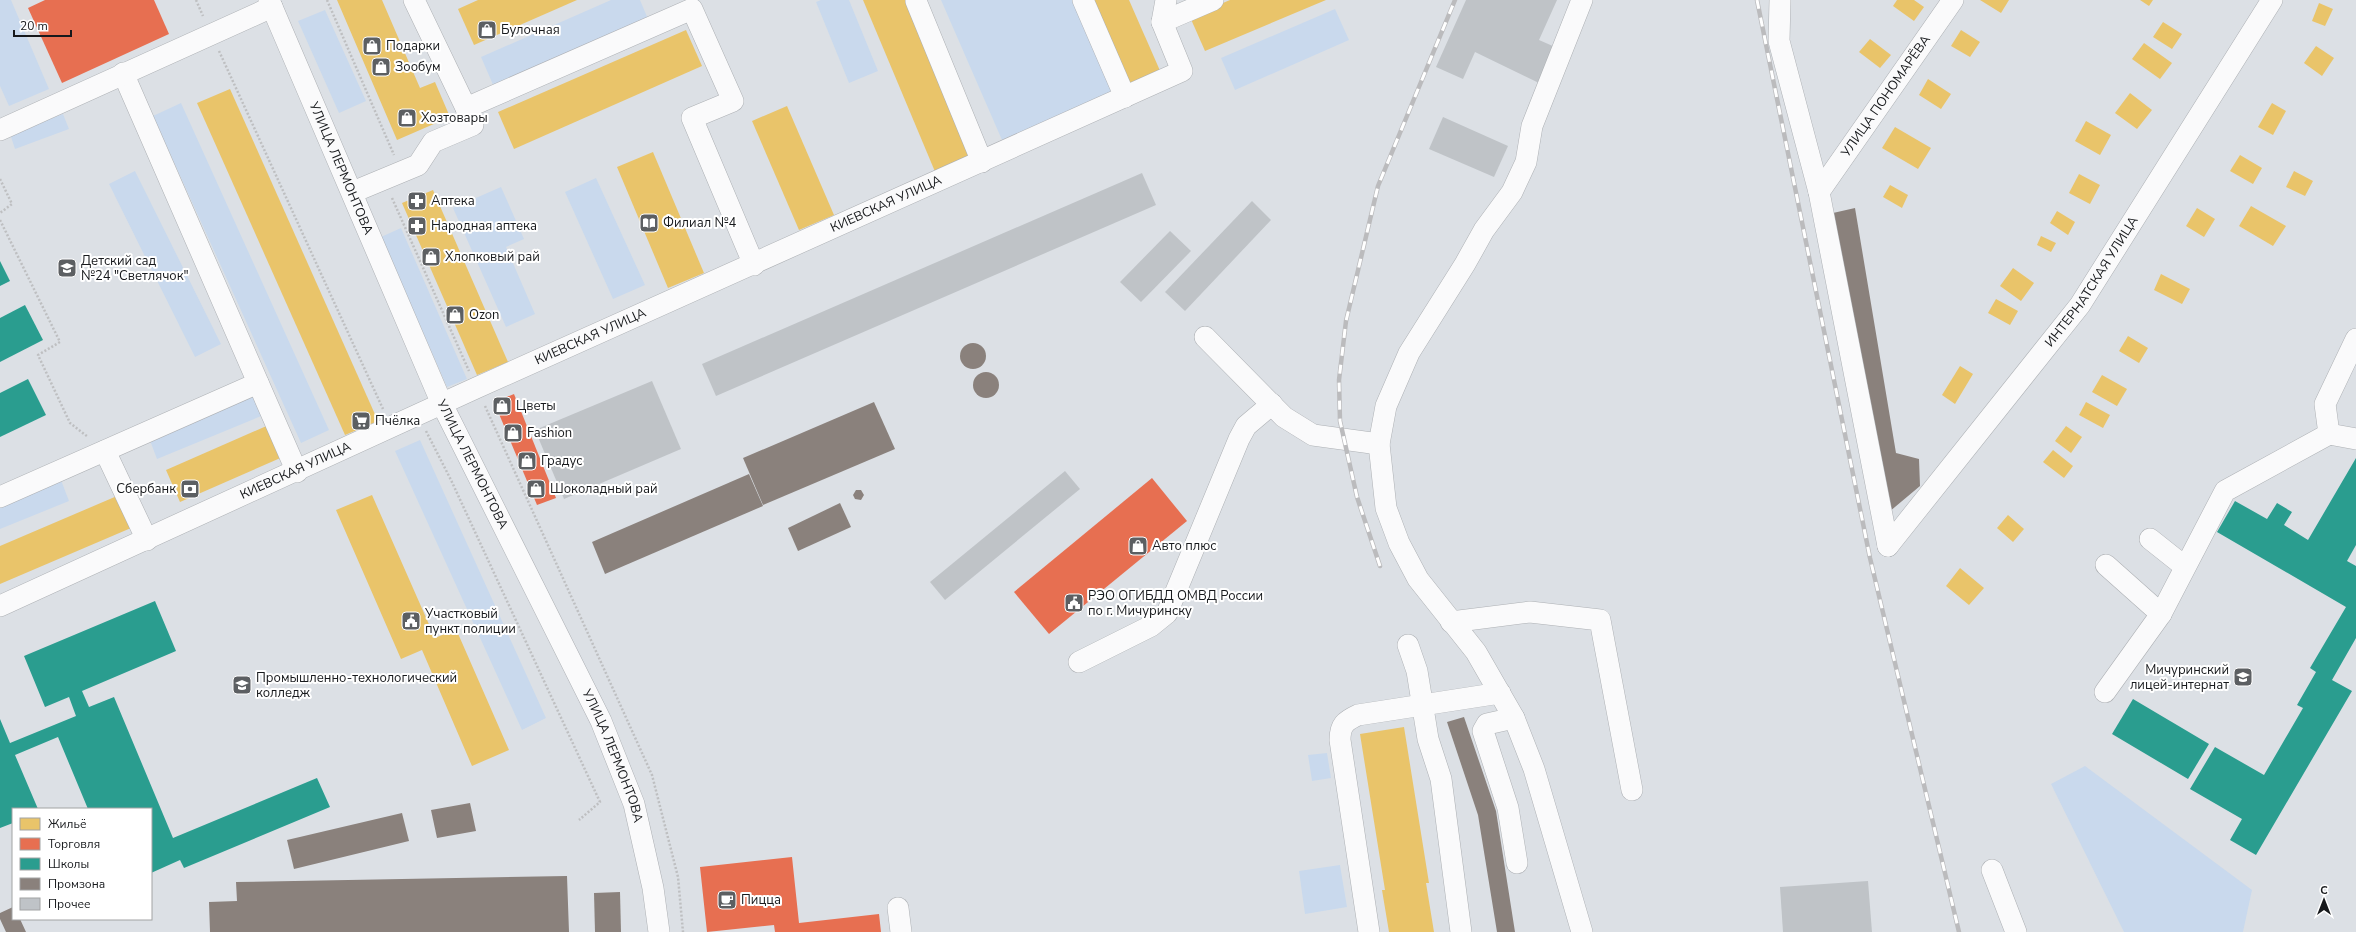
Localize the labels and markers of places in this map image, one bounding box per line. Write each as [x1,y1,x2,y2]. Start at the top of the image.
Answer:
shop icon: Булочная [476,19,498,41]
place label: Булочная [501,21,560,39]
shop icon: Подарки [361,35,383,57]
place label: Подарки [386,37,440,55]
shop icon: Зообум [370,56,392,78]
place label: Зообум [395,58,441,76]
shop icon: Хозтовары [396,107,418,129]
place label: Хозтовары [421,109,488,127]
pharmacy icon: Аптека [406,190,428,212]
place label: Аптека [431,192,475,210]
library icon: Филиал №4 [638,212,660,234]
place label: Филиал №4 [663,214,736,232]
pharmacy icon: Народная аптека [406,215,428,237]
place label: Народная аптека [431,217,537,235]
shop icon: Хлопковый рай [420,246,442,268]
place label: Хлопковый рай [445,248,540,266]
place label: Детский сад №24 "Светлячок" [81,252,189,285]
school or university icon: Детский сад №24 "Светлячок" [56,257,78,279]
shop icon: Ozon [444,304,466,326]
place label: Ozon [469,306,499,324]
shop icon: Цветы [491,395,513,417]
place label: Цветы [516,397,556,415]
supermarket icon: Пчёлка [350,410,372,432]
place label: Пчёлка [375,412,420,430]
shop icon: Fashion [502,422,524,444]
place label: Fashion [527,424,572,442]
shop icon: Градус [516,450,538,472]
place label: Градус [541,452,582,470]
bank icon: Сбербанк [179,478,201,500]
shop icon: Шоколадный рай [525,478,547,500]
place label: Сбербанк [116,480,176,498]
place label: Шоколадный рай [550,480,658,498]
shop icon: Авто плюс [1127,535,1149,557]
place label: Авто плюс [1152,537,1216,555]
place label: РЭО ОГИБДД ОМВД России по г. Мичуринску [1088,587,1263,620]
public building icon: РЭО ОГИБДД ОМВД России по г. Мичуринску [1063,592,1085,614]
place label: Участковый пункт полиции [424,605,516,638]
public building icon: Участковый пункт полиции [400,610,422,632]
place label: Мичуринский лицей-интернат [2130,661,2229,694]
school or university icon: Мичуринский лицей-интернат [2232,666,2254,688]
place label: Промышленно-технологический колледж [256,669,457,702]
school or university icon: Промышленно-технологический колледж [231,674,253,696]
cafe icon: Пицца [716,889,738,911]
place label: Пицца [741,891,781,909]

